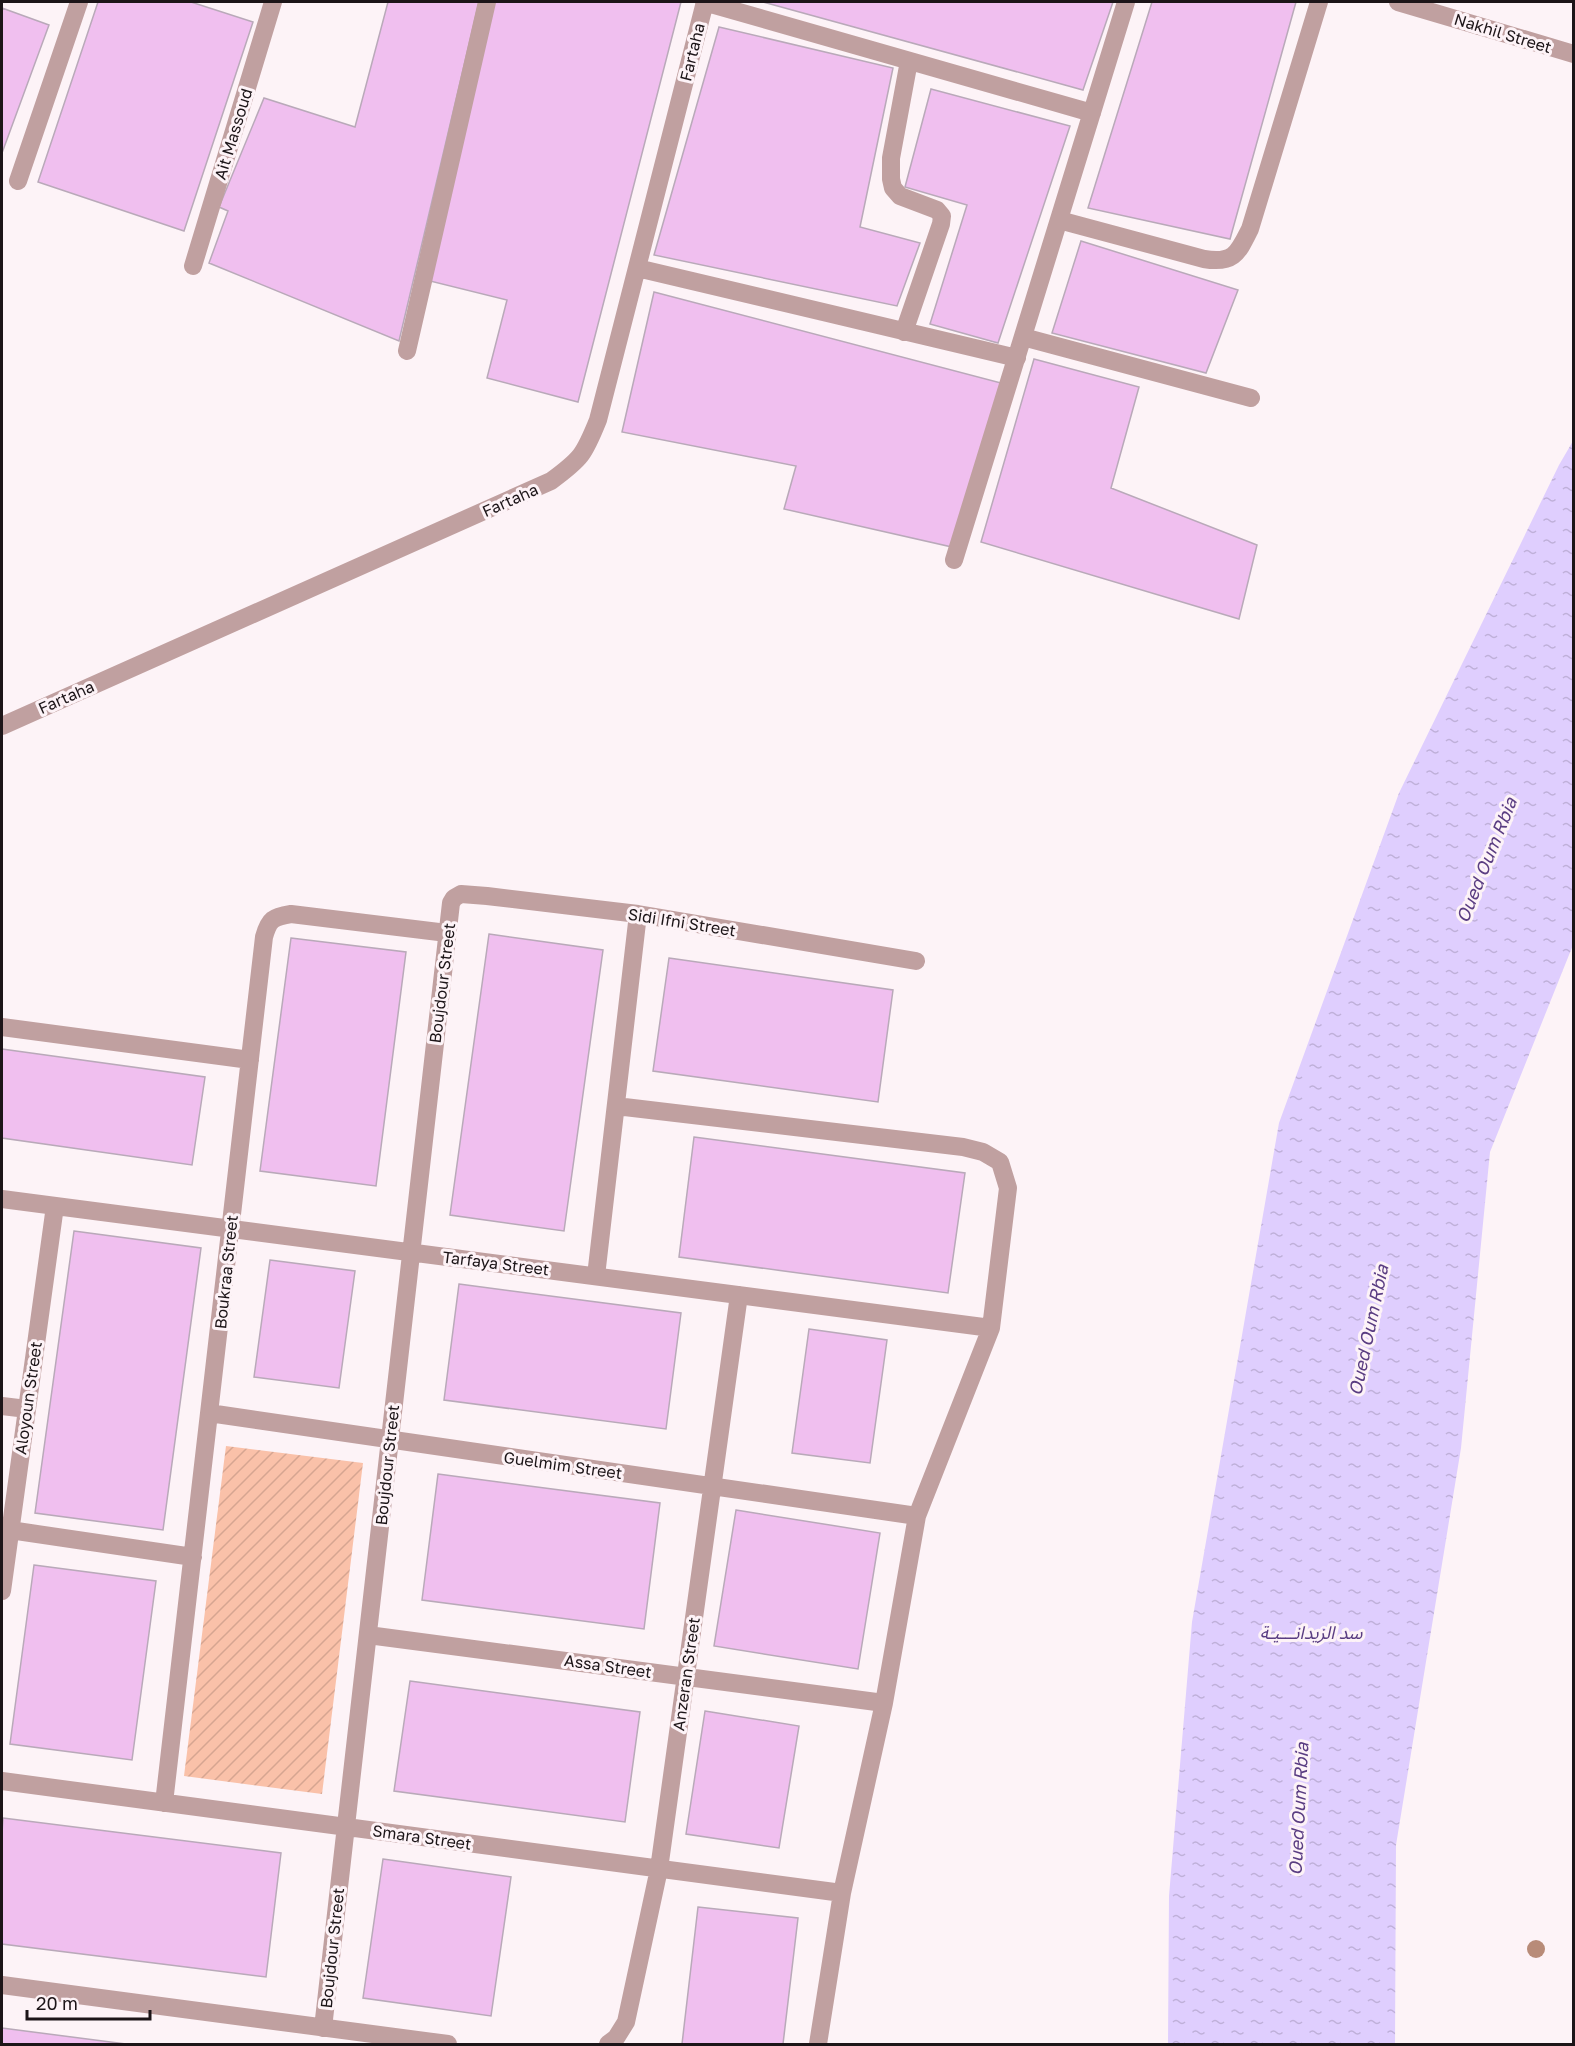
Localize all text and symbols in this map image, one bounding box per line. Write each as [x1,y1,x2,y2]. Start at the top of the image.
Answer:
street label: Nakhil Street [1452,9,1554,57]
street label: Fartaha [675,21,709,83]
street label: Ait Massoud [210,86,256,182]
street label: Fartaha [479,479,541,521]
street label: Fartaha [35,676,97,718]
water label: Oued Oum Rbia [1451,793,1521,926]
street label: Sidi Ifni Street [627,904,737,940]
street label: Boujdour Street [425,922,459,1044]
street label: Boukraa Street [210,1214,242,1330]
street label: Tarfaya Street [442,1247,550,1279]
water label: Oued Oum Rbia [1343,1262,1393,1397]
street label: Aloyoun Street [10,1340,46,1456]
street label: Boujdour Street [371,1404,403,1526]
street label: Guelmim Street [503,1447,623,1483]
street label: Anzeran Street [668,1616,704,1732]
water label: سد الزيدانـــيـة [1260,1621,1363,1644]
street label: Assa Street [563,1650,653,1682]
water label: Oued Oum Rbia [1284,1741,1313,1876]
street label: Smara Street [371,1820,473,1854]
street label: Boujdour Street [316,1887,348,2009]
scale bar [27,1983,150,2021]
text: 20 m [36,1992,78,2014]

